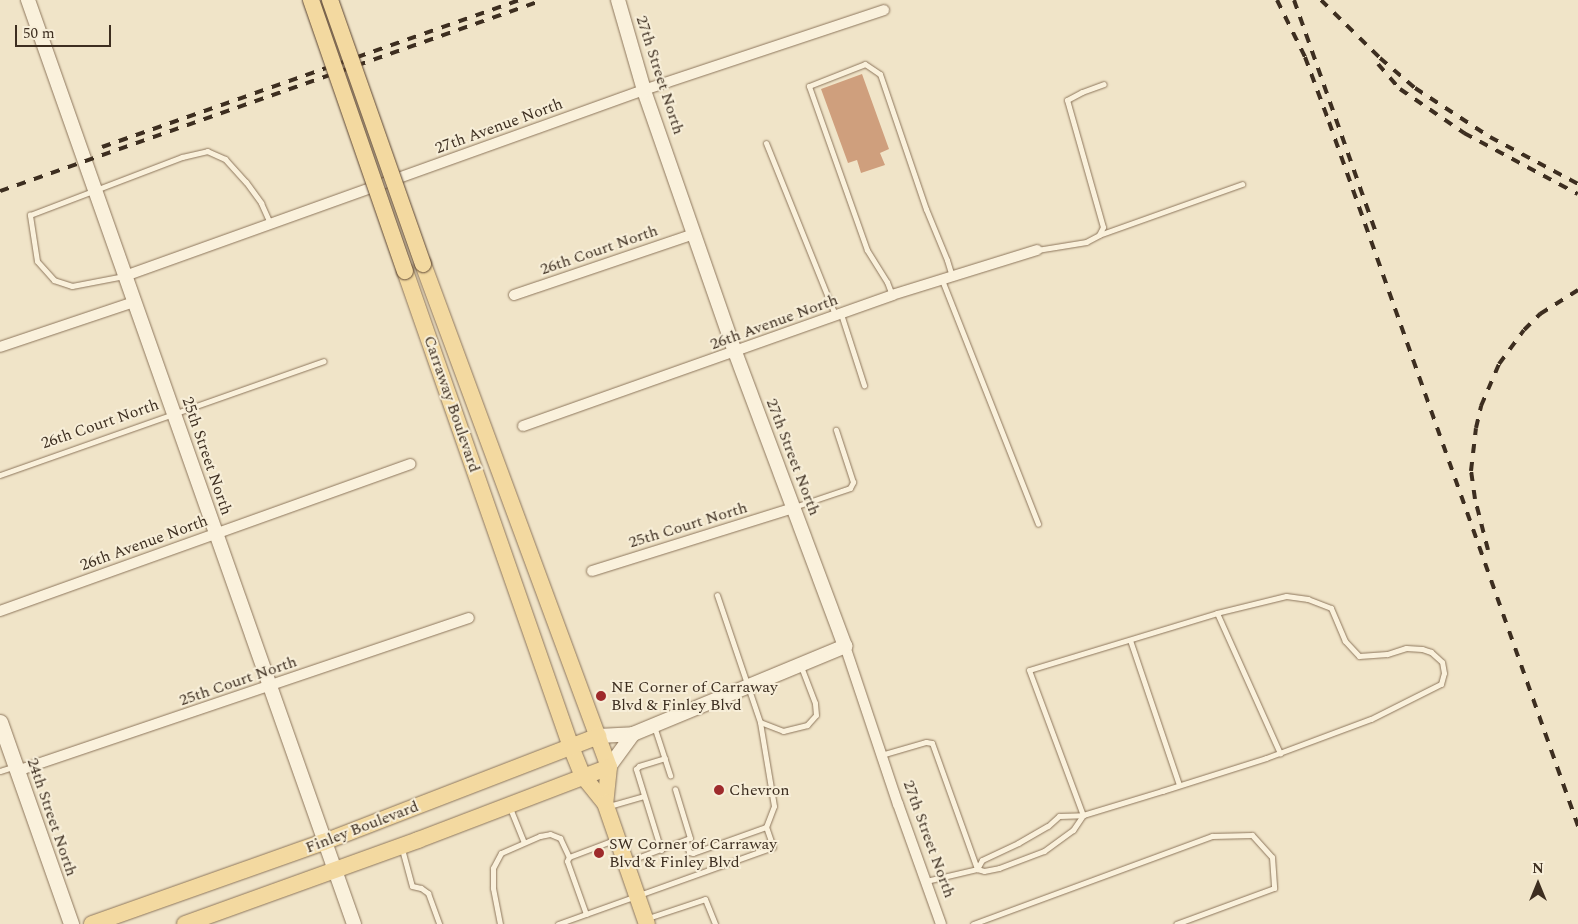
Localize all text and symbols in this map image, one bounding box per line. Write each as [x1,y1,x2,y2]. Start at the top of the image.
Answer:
street label: 27th Street North [632,13,688,137]
scale bar [18,15,114,47]
text: 50 m [23,22,55,45]
street label: 27th Avenue North [433,94,565,158]
street label: 26th Court North [538,221,660,279]
street label: 26th Avenue North [708,290,840,354]
street label: Carraway Boulevard [420,333,484,475]
street label: 25th Street North [178,394,236,518]
street label: 26th Court North [39,395,161,453]
street label: 27th Street North [762,396,824,518]
street label: 25th Court North [626,498,750,552]
street label: 26th Avenue North [78,511,210,575]
street label: 25th Court North [177,652,299,710]
place label: NE Corner of Carraway Blvd & Finley Blvd [611,677,778,715]
marker: NE Corner of Carraway Blvd & Finley Blvd [595,690,607,702]
street label: 24th Street North [23,755,81,879]
street label: 27th Street North [899,778,959,900]
place label: Chevron [729,780,790,800]
marker: Chevron [713,784,725,796]
street label: Finley Boulevard [303,797,421,857]
place label: SW Corner of Carraway Blvd & Finley Blvd [609,834,777,872]
marker: SW Corner of Carraway Blvd & Finley Blvd [593,847,605,859]
text: N [1532,858,1544,879]
north arrow [1513,859,1563,909]

